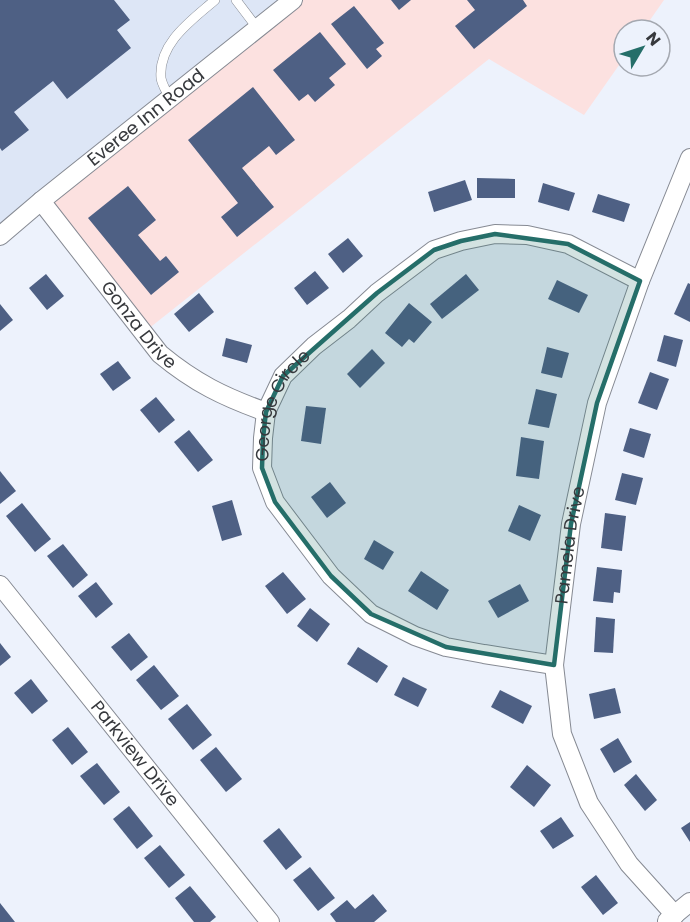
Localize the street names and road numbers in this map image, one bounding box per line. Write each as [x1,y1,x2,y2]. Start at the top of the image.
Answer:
street label: Everee Inn Road [82,62,209,172]
street label: Gonza Drive [96,275,182,375]
street label: George Circle [249,343,316,462]
street label: Pamela Drive [548,484,591,606]
street label: Parkview Drive [85,695,186,811]

